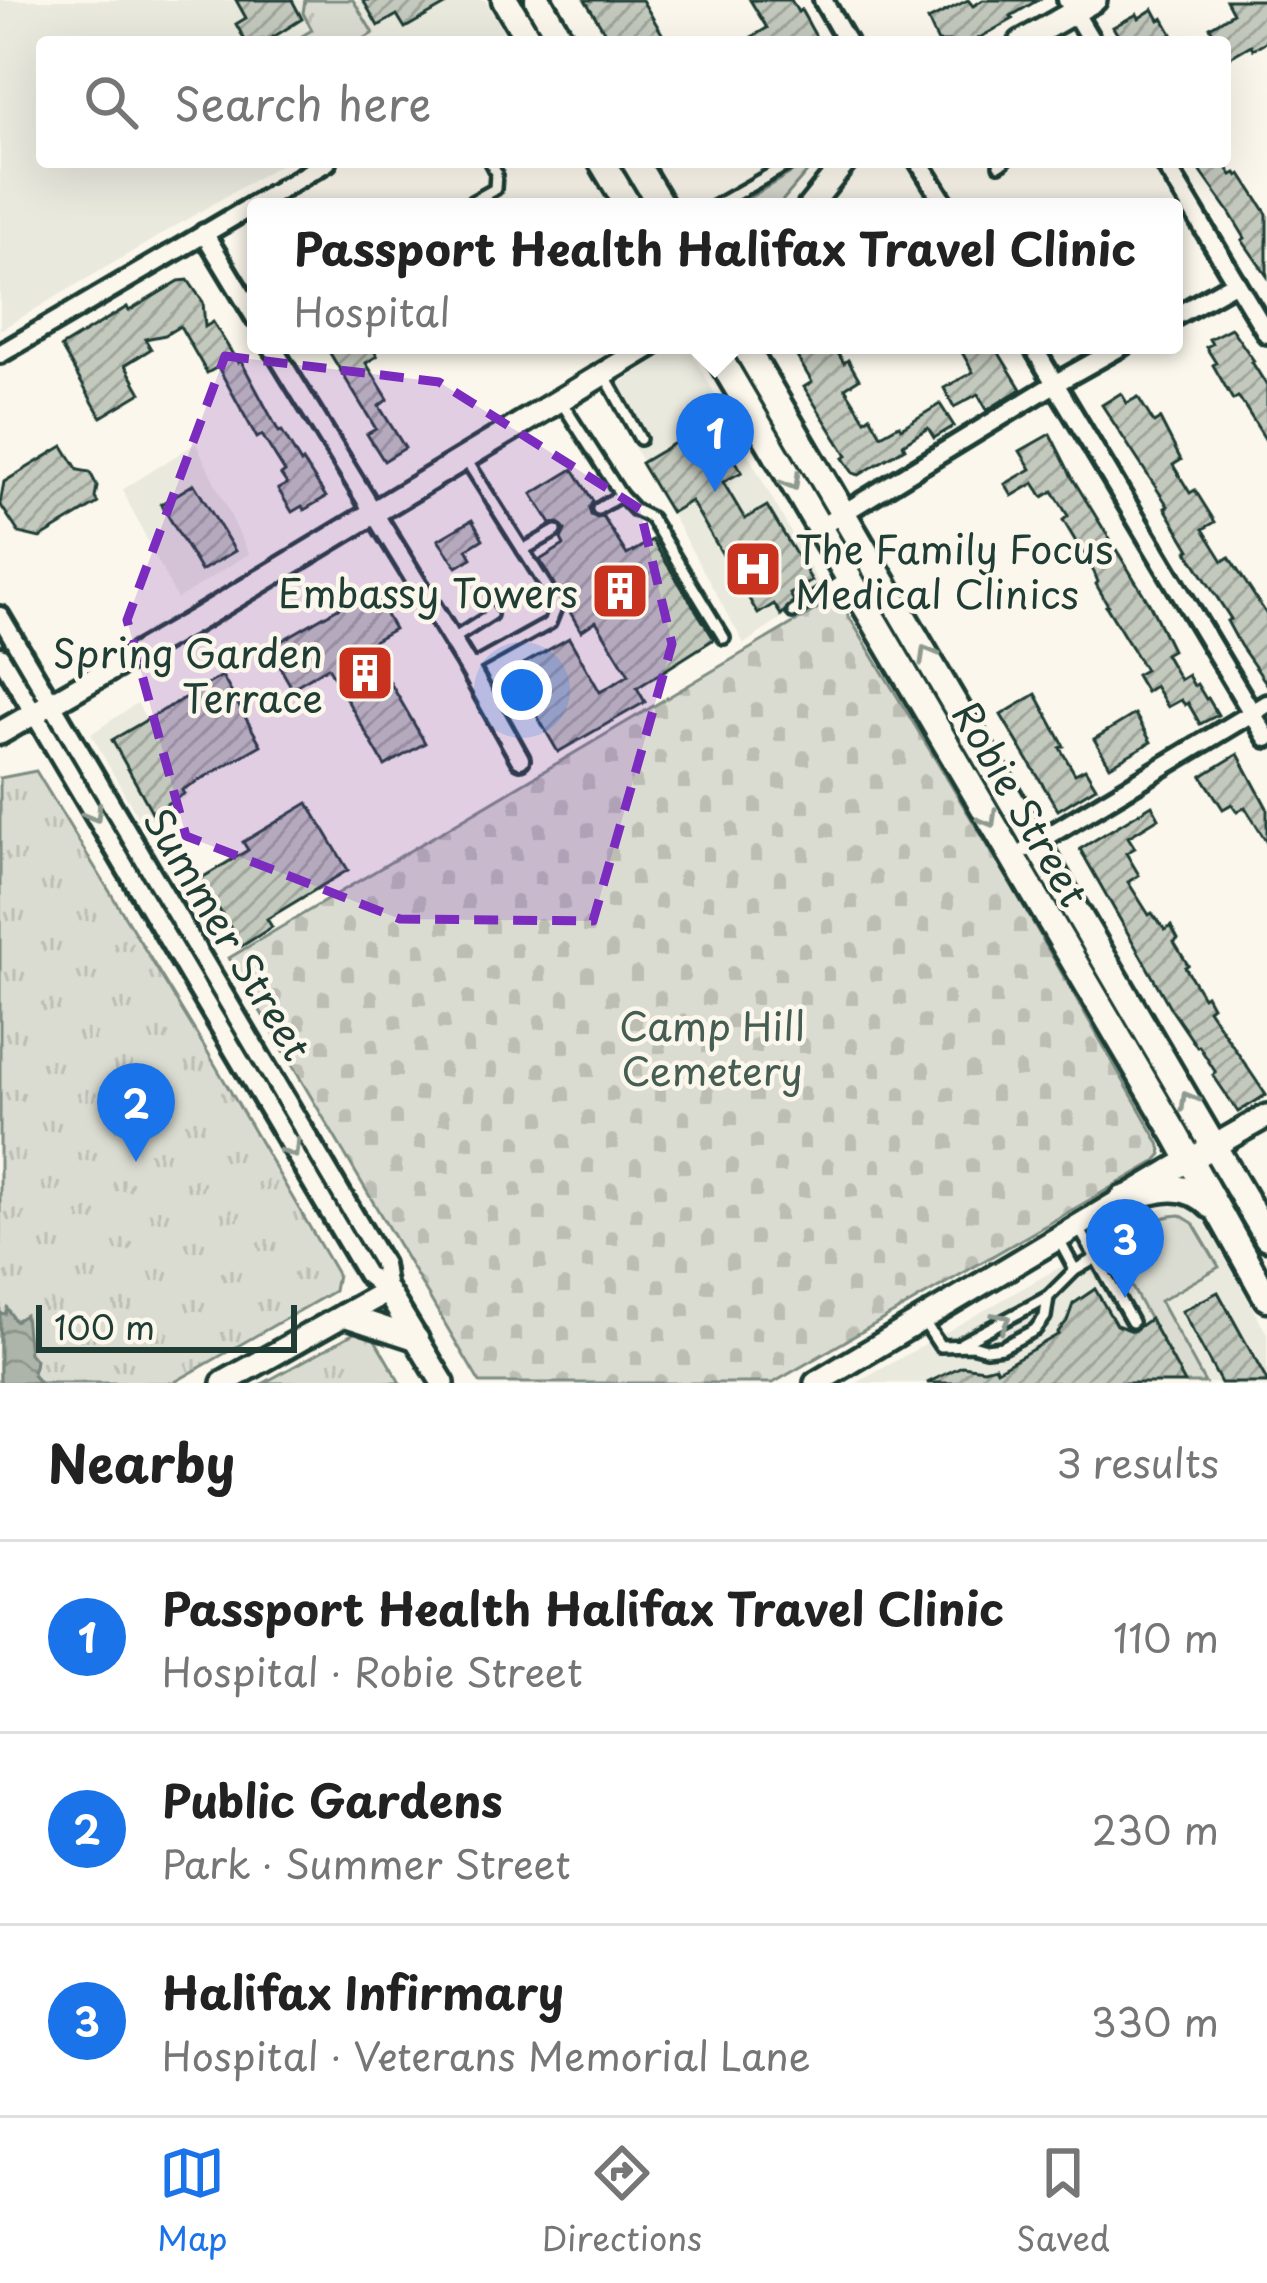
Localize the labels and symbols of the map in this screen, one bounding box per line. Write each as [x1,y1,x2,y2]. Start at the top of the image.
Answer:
pin: 1 [676,393,754,492]
one-way arrow [778,470,801,491]
place label: The Family Focus Medical Clinics [795,518,1113,622]
hospital icon: The Family Focus Medical Clinics [722,538,784,600]
building icon: Embassy Towers [589,560,651,622]
place label: Embassy Towers [278,562,578,621]
place label: Spring Garden Terrace [53,622,323,726]
building icon: Spring Garden Terrace [334,642,396,704]
one-way arrow [918,646,941,667]
your location [492,660,552,720]
street label: Robie Street [939,689,1105,917]
street label: Summer Street [130,795,328,1071]
one-way arrow [79,801,102,823]
one-way arrow [975,806,998,828]
park label: Camp Hill Cemetery [619,995,805,1099]
pin: 2 [97,1063,175,1162]
one-way arrow [1179,1091,1202,1112]
one-way arrow [278,1137,300,1159]
pin: 3 [1086,1199,1164,1298]
scale bar [36,1299,297,1352]
one-way arrow [990,1312,1011,1335]

